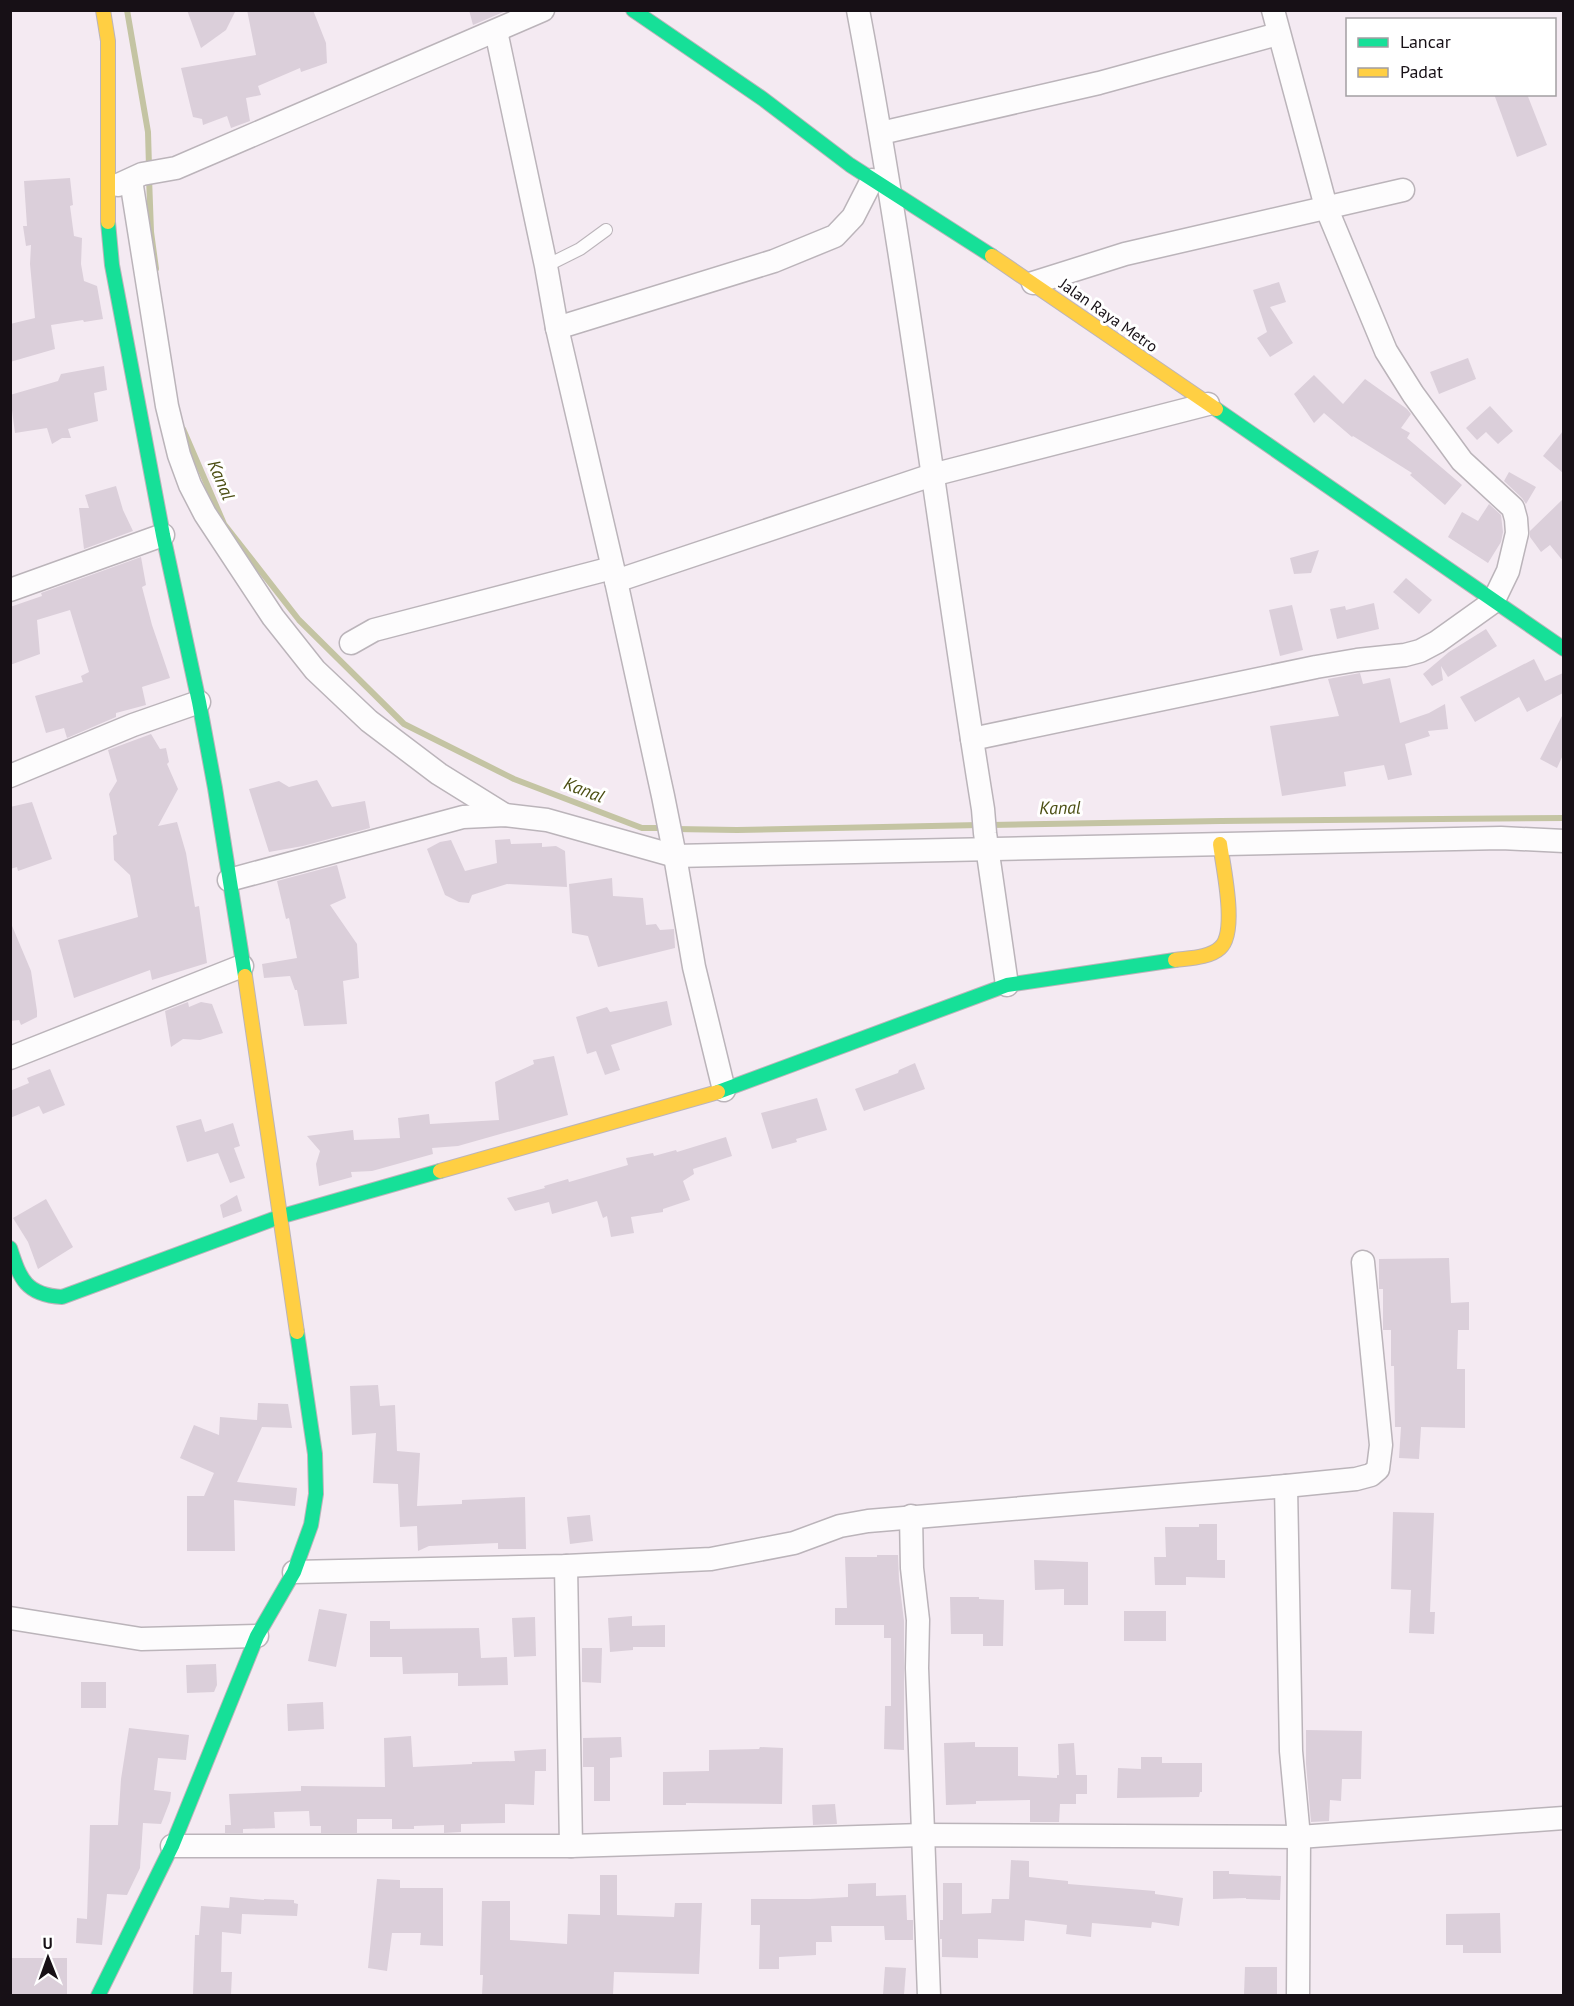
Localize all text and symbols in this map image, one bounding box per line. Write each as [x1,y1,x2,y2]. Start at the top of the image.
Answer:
legend [1346,18,1556,96]
text: Lancar [1400,30,1451,53]
text: Padat [1400,60,1443,83]
street label: Jalan Raya Metro [1055,273,1162,356]
water label: Kanal [203,456,240,504]
water label: Kanal [561,771,608,808]
water label: Kanal [1039,796,1081,819]
north arrow [18,1928,78,1988]
text: U [43,1933,53,1953]

